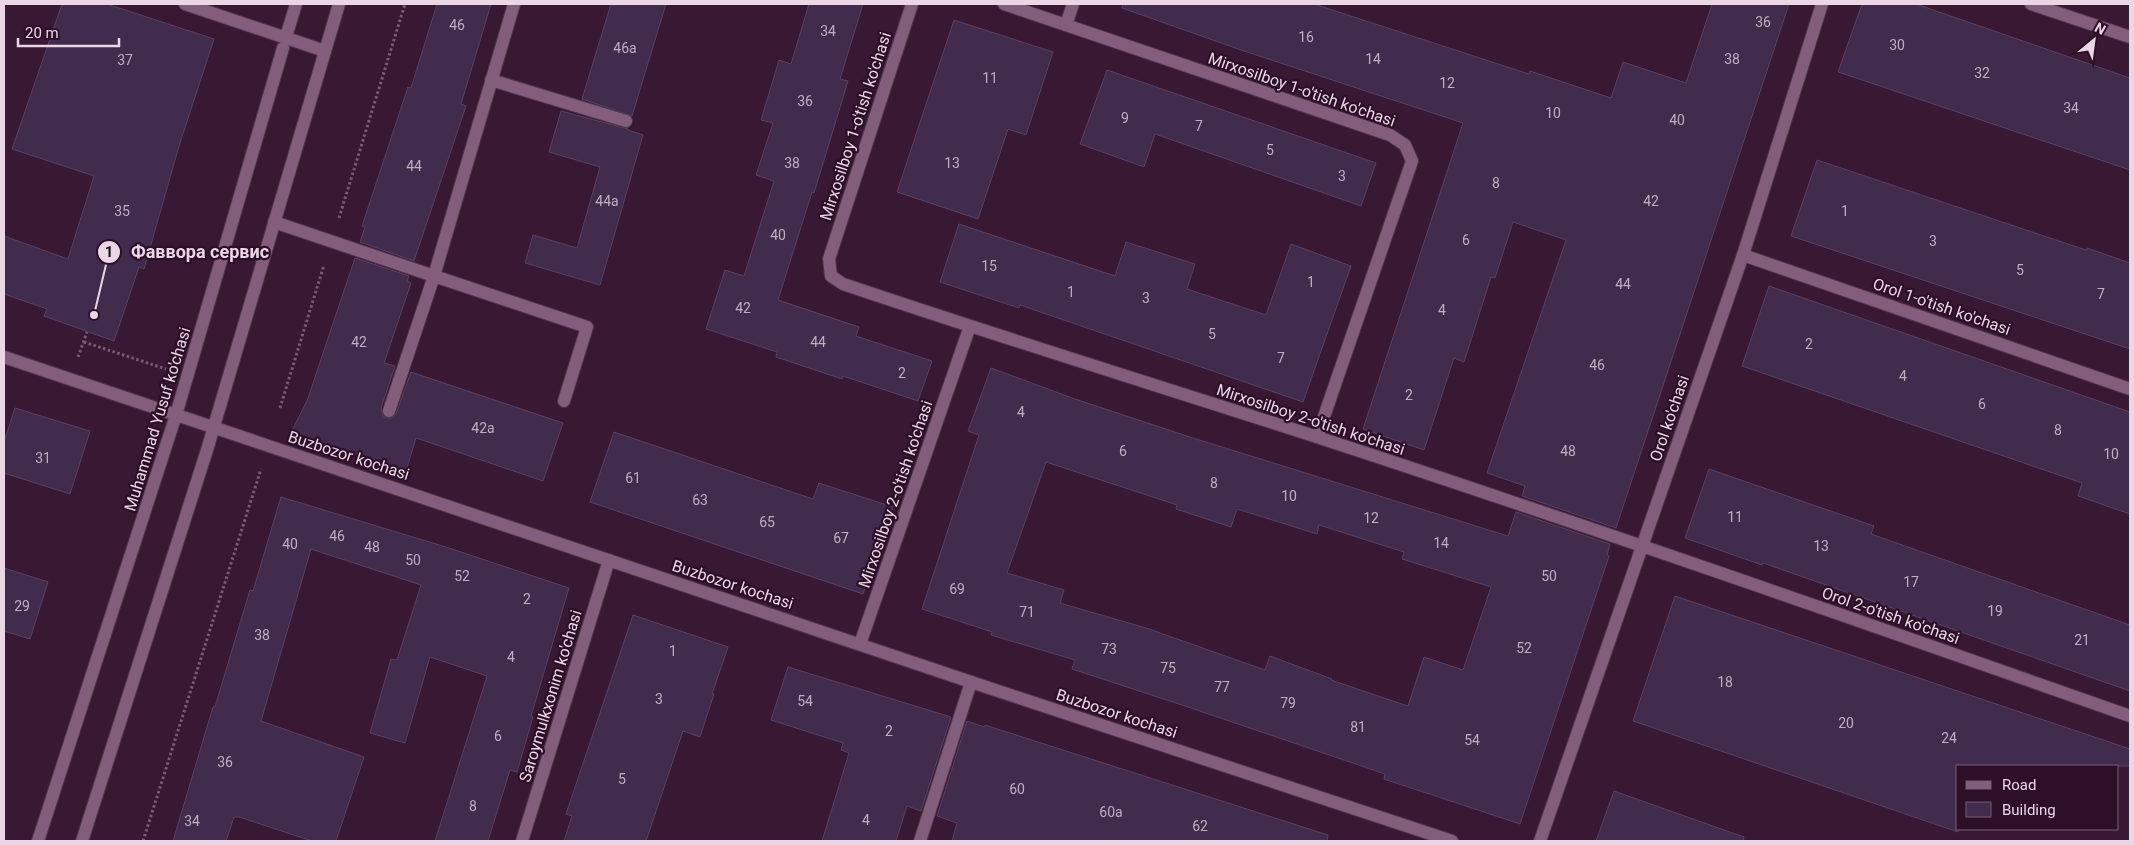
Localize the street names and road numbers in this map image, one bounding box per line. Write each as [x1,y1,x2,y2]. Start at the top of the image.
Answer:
street label: Mirxosilboy 1-o'tish ko'chasi [816,30,895,223]
street label: Mirxosilboy 1-o'tish ko'chasi [1206,48,1398,130]
street label: Orol 1-o'tish ko'chasi [1871,274,2013,339]
street label: Muhammad Yusuf ko'chasi [120,325,195,513]
street label: Orol ko'chasi [1646,373,1693,464]
street label: Mirxosilboy 2-o'tish ko'chasi [1214,380,1407,459]
street label: Mirxosilboy 2-o'tish ko'chasi [854,398,936,590]
street label: Buzbozor kochasi [286,427,412,484]
street label: Buzbozor kochasi [670,556,796,613]
street label: Orol 2-o'tish ko'chasi [1820,583,1962,648]
street label: Saroymulkxonim ko'chasi [515,608,586,785]
street label: Buzbozor kochasi [1054,685,1180,742]

